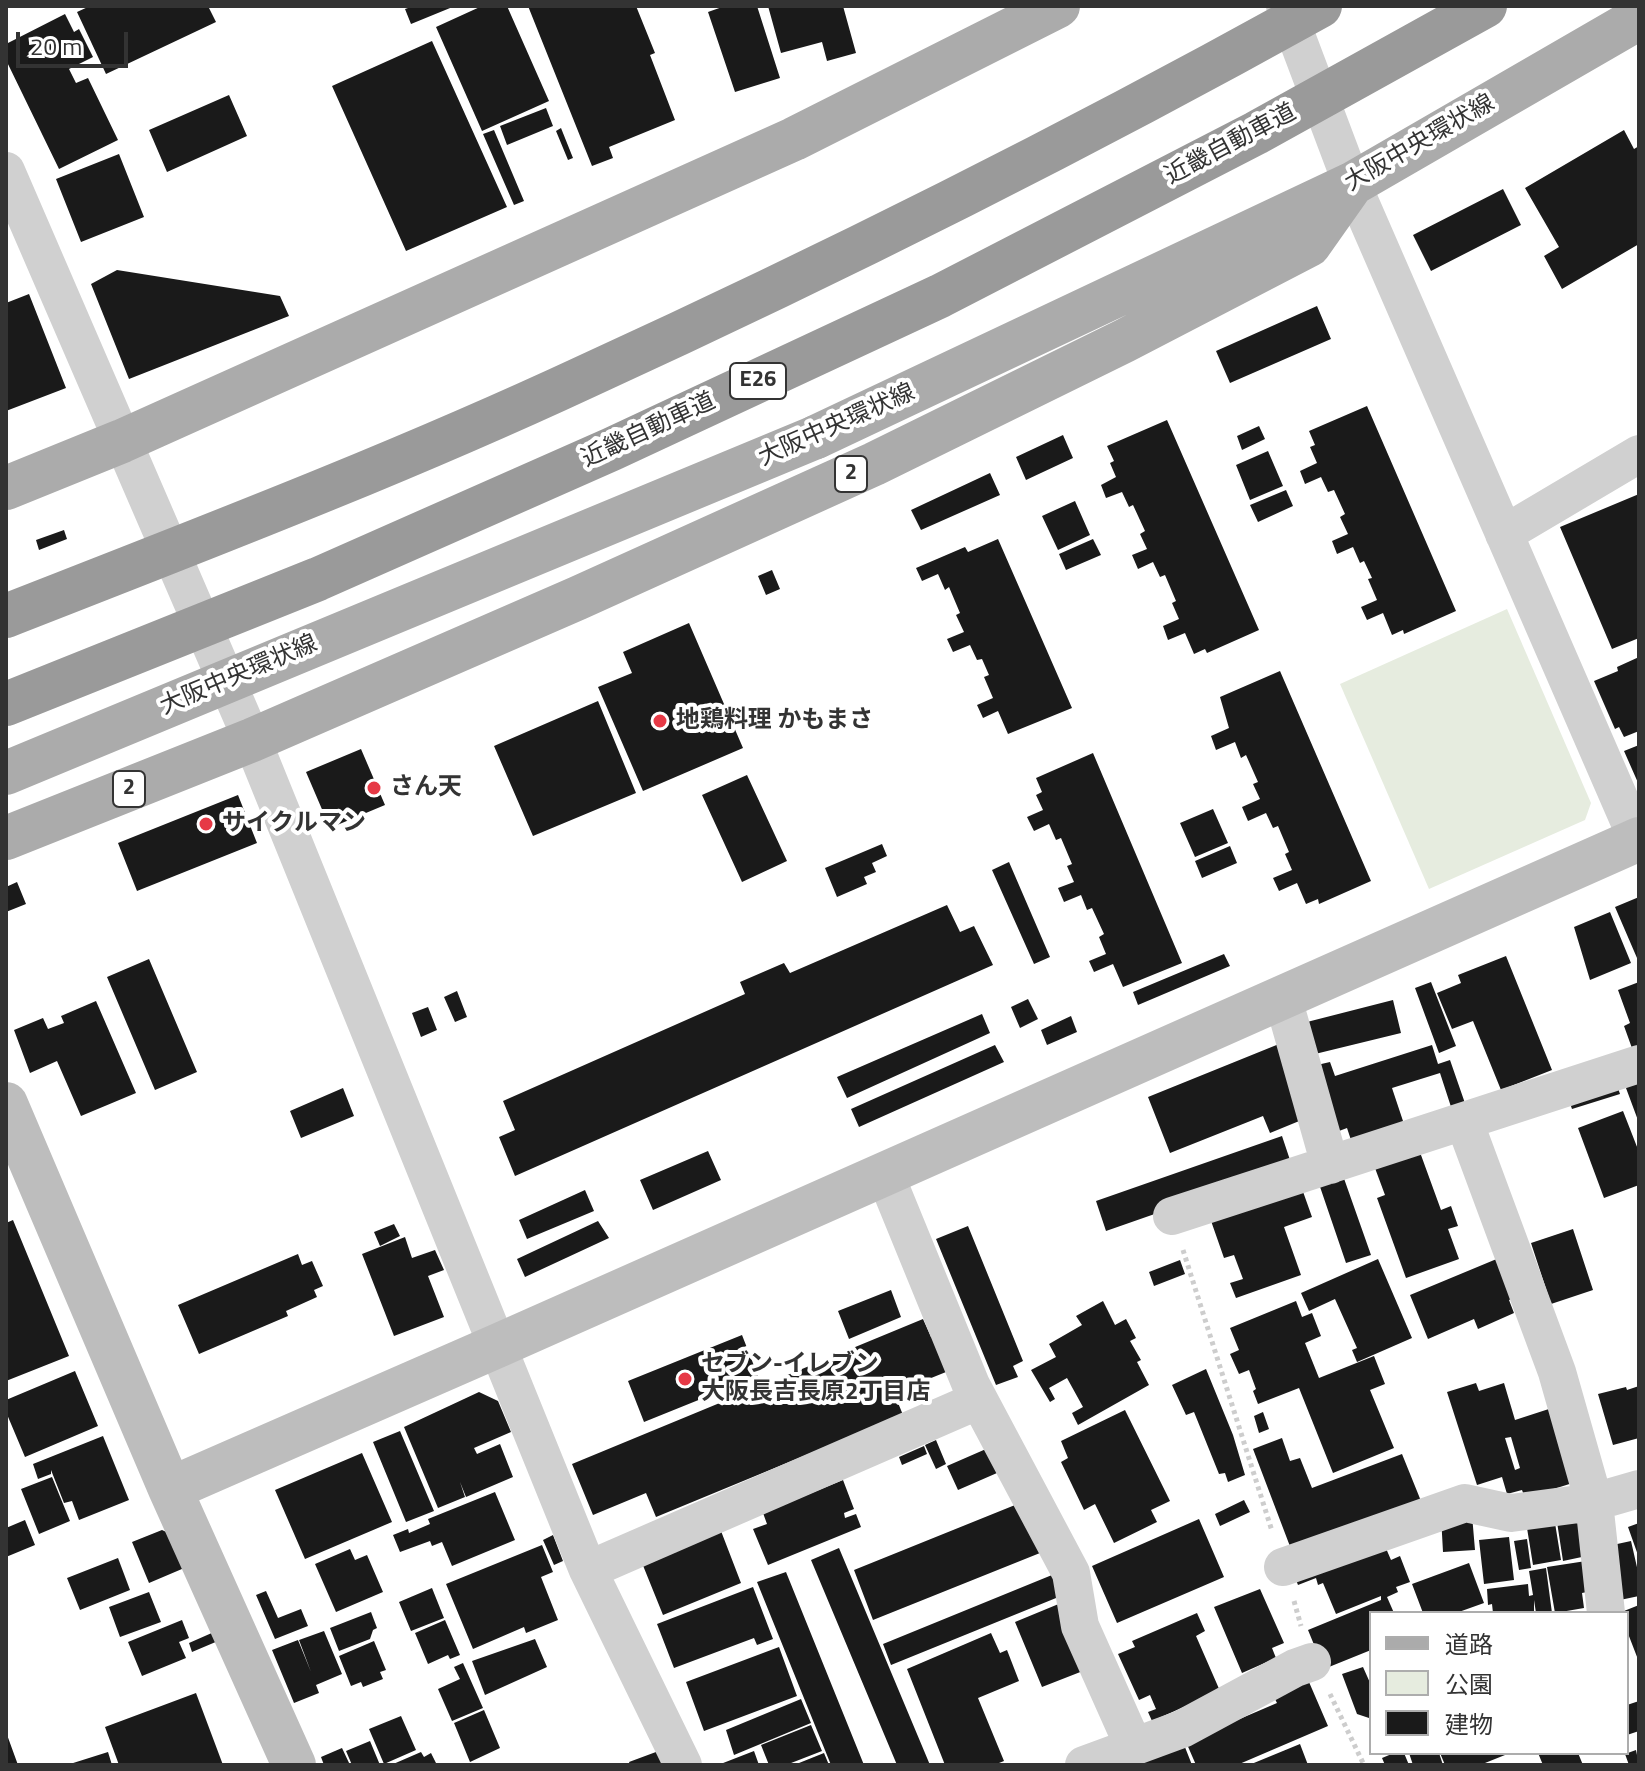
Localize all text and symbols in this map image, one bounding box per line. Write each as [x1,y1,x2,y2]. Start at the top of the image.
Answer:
scale bar [20,16,132,66]
text: 20 m [30,28,82,64]
street label: 大阪中央環状線 [1340,90,1500,198]
street label: 近畿自動車道 [1161,98,1301,192]
road number: E26 [730,363,786,399]
street label: 大阪中央環状線 [754,379,920,473]
street label: 近畿自動車道 [578,388,720,474]
road number: 2 [835,456,867,492]
street label: 大阪中央環状線 [156,630,322,722]
place label: 地鶏料理 かもまさ [676,707,873,735]
marker: 地鶏料理 かもまさ [651,712,669,730]
road number: 2 [113,771,145,807]
place label: さん天 [390,774,462,802]
marker: さん天 [365,779,383,797]
place label: サイクルマン [222,810,366,838]
marker: サイクルマン [197,815,215,833]
place label: セブン-イレブン 大阪長吉長原2丁目店 [701,1351,930,1407]
marker: セブン-イレブン 大阪長吉長原2丁目店 [676,1370,694,1388]
legend [1369,1611,1629,1755]
text: 道路 [1445,1626,1493,1662]
text: 公園 [1445,1666,1493,1702]
text: 建物 [1445,1706,1493,1742]

